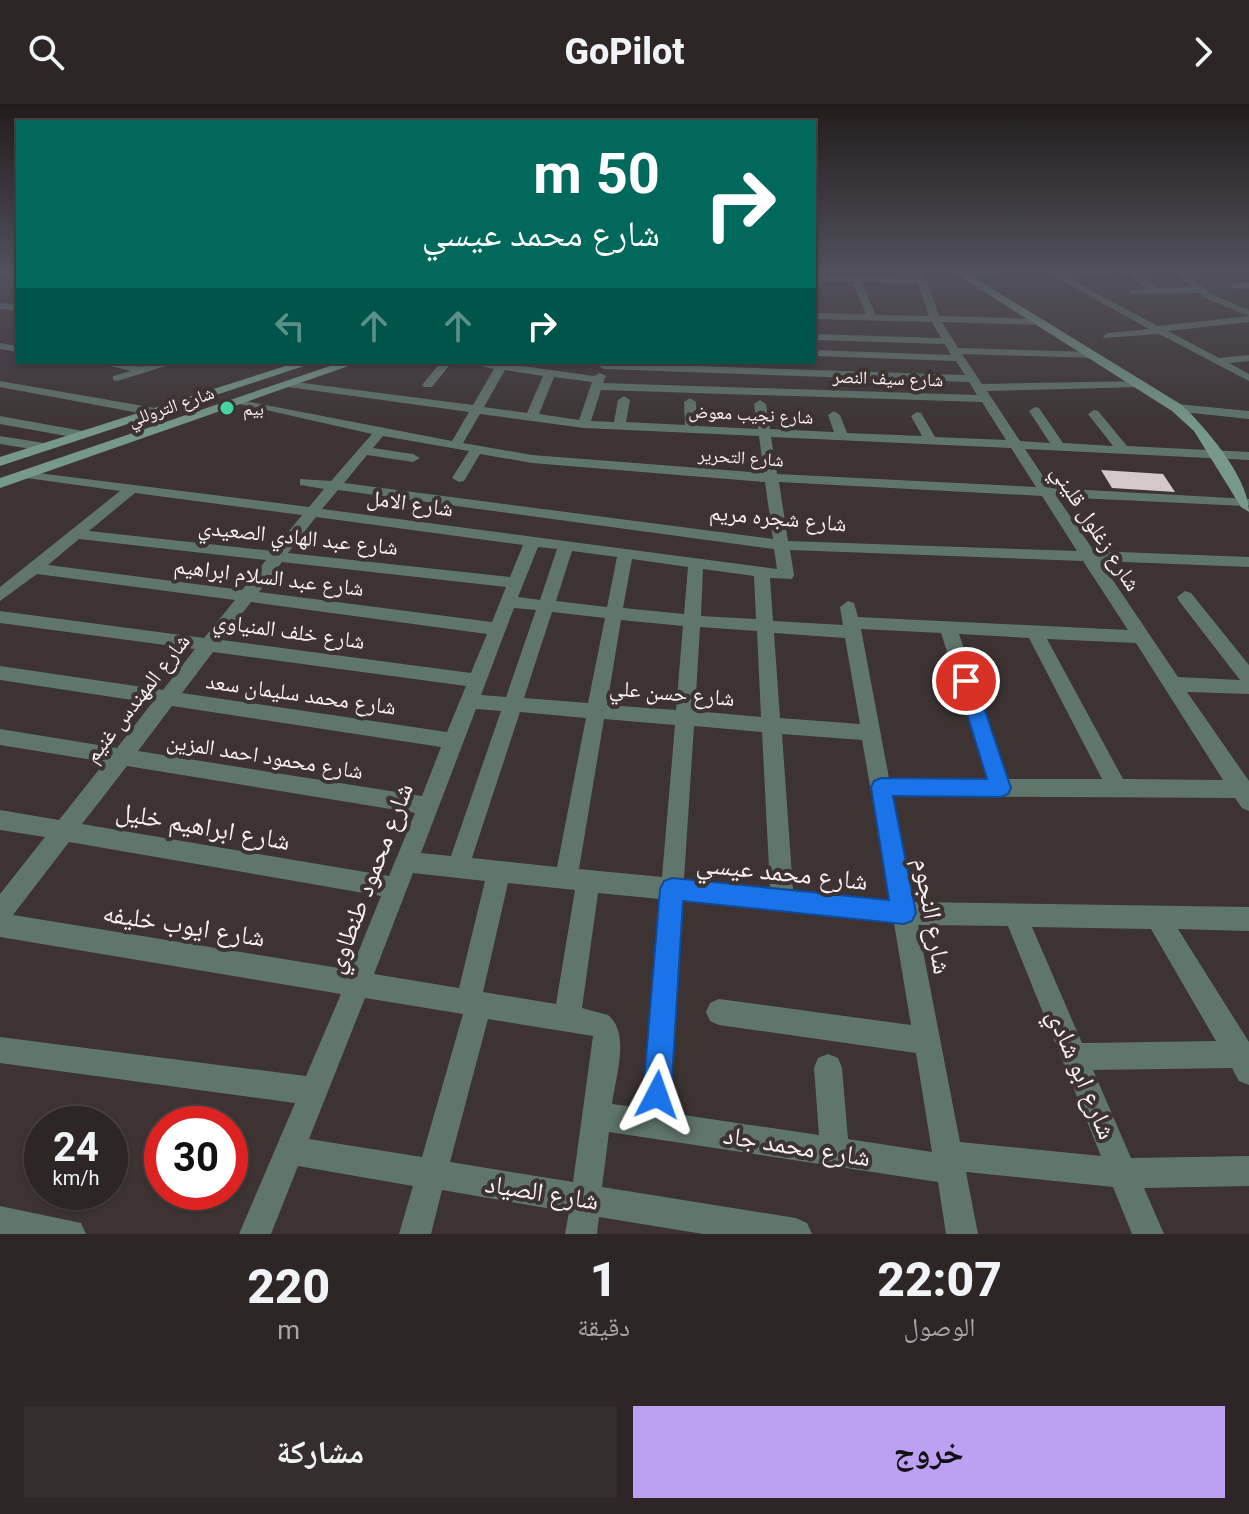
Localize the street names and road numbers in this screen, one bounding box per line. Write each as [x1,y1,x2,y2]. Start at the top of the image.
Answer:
street label: شارع سيف النصر [831,366,944,391]
street label: شارع التروللي [125,381,218,435]
street label: شارع نجيب معوض [688,400,814,429]
street label: شارع التحرير [696,443,785,471]
street label: شارع زغلول قليني [1042,460,1146,598]
street label: شارع الامل [365,485,455,522]
street label: شارع شجره مريم [708,500,848,538]
street label: شارع عبد الهادي الصعيدي [196,514,399,564]
street label: شارع عبد السلام ابراهيم [172,553,365,603]
street label: شارع خلف المنياوي [211,608,366,659]
street label: شارع المهندس غنيم [79,629,197,769]
street label: شارع محمد سليمان سعد [204,668,398,721]
street label: شارع حسن علي [608,675,736,716]
street label: شارع محمود احمد المزين [165,728,365,785]
street label: شارع محمود طنطاوي [319,779,424,979]
street label: شارع ابراهيم خليل [113,796,292,858]
street label: شارع محمد عيسي [694,848,869,901]
street label: شارع النجوم [905,856,958,977]
street label: شارع ايوب خليفه [101,897,267,954]
street label: شارع ابو شادي [1036,1004,1123,1146]
street label: شارع محمد جاد [721,1120,873,1173]
street label: شارع الصياد [483,1168,601,1217]

